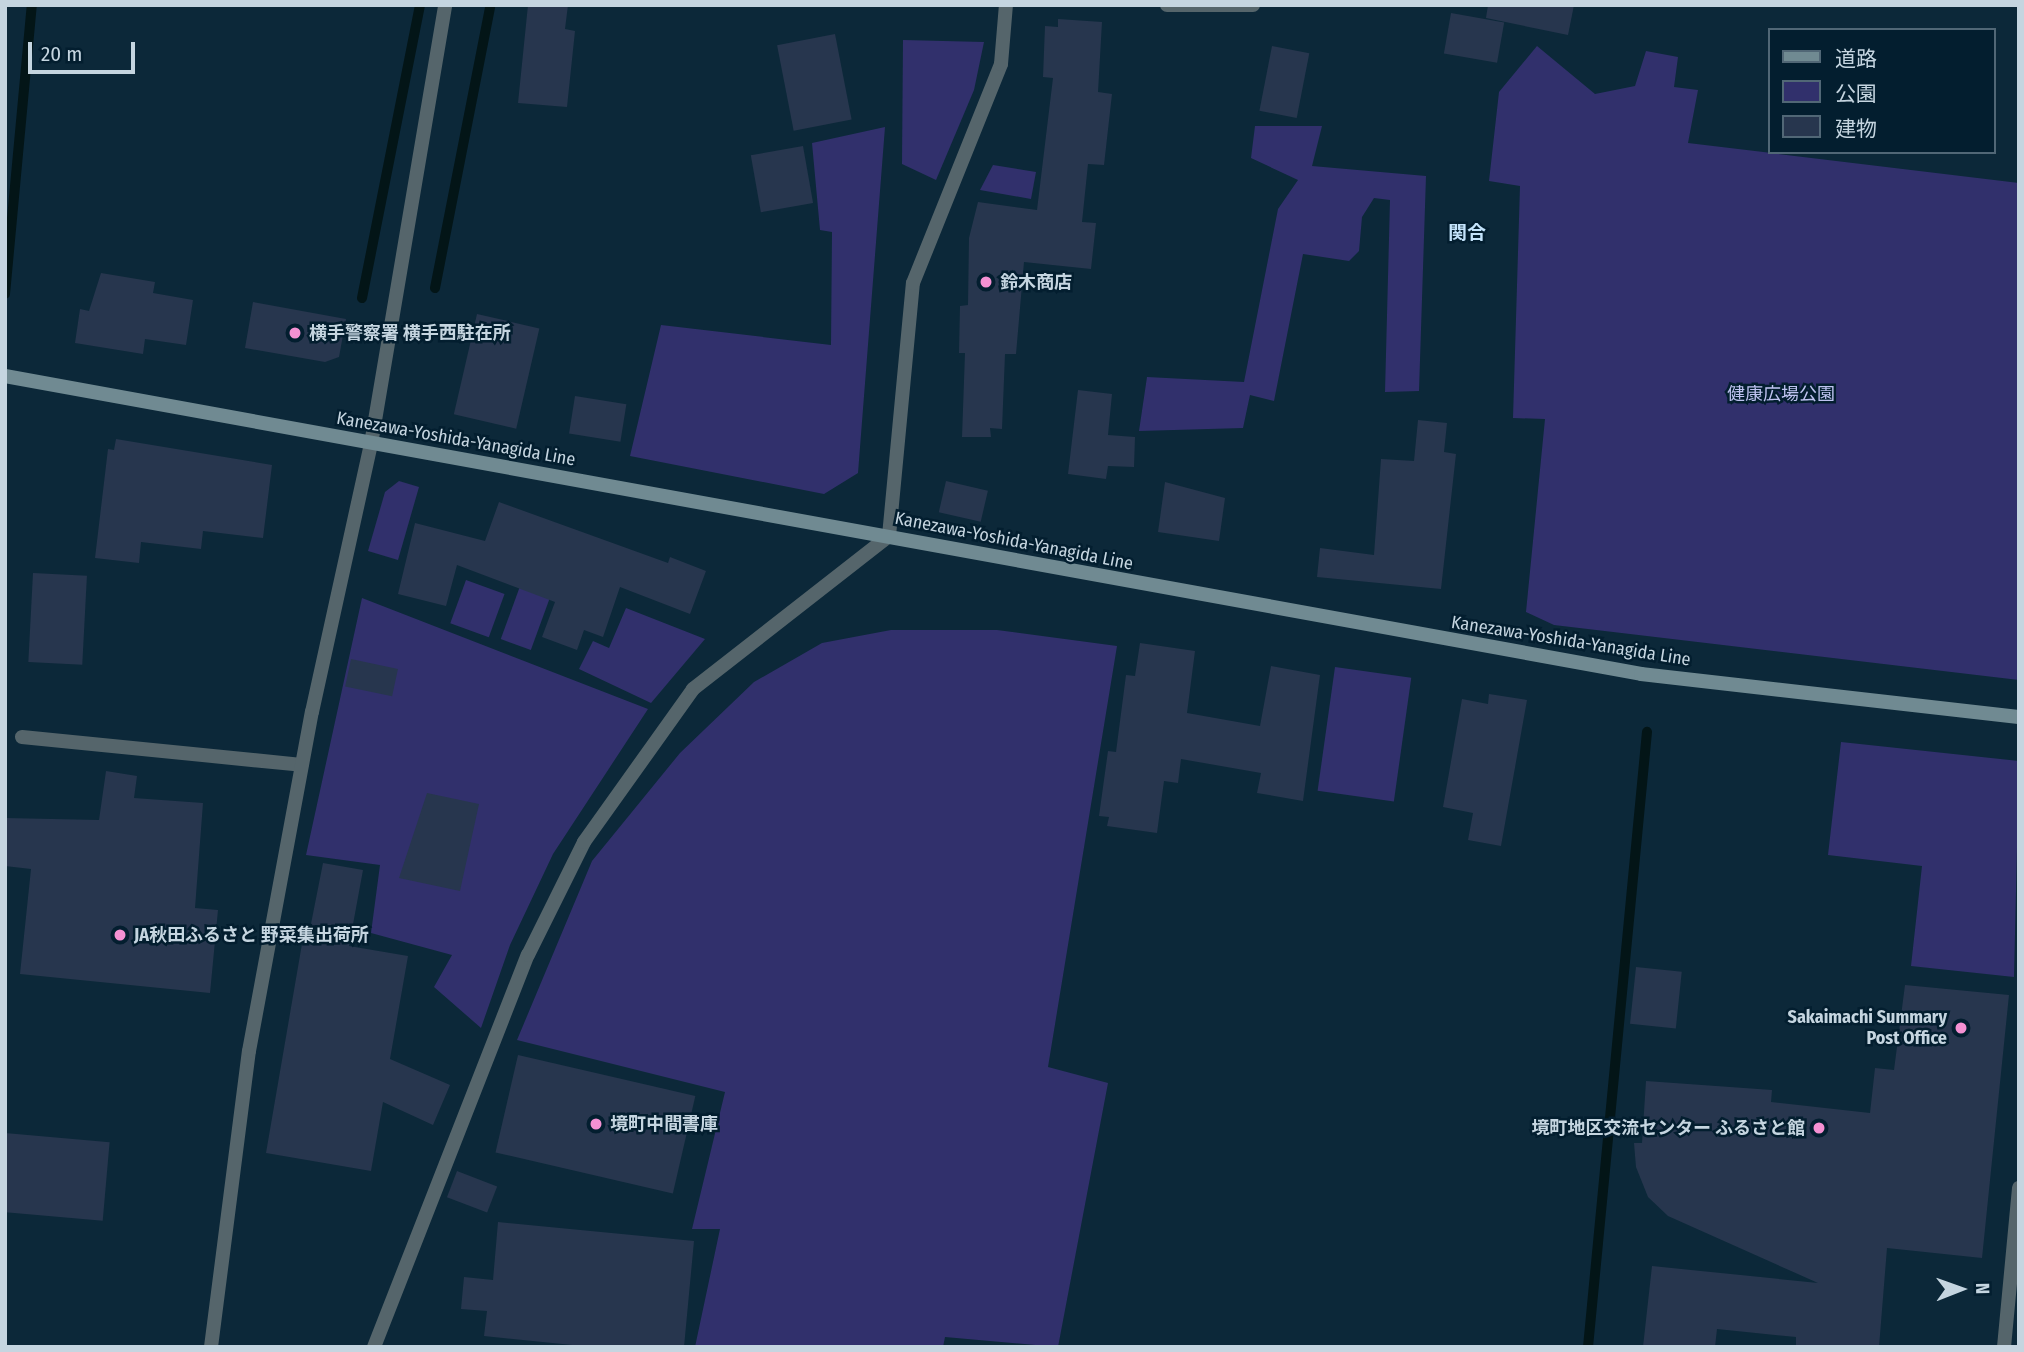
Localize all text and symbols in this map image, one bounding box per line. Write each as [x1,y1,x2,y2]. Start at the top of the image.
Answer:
scale bar [32,28,138,72]
legend [1769,28,1996,154]
text: 20 m [41,41,82,67]
text: 道路 [1835,46,1877,72]
text: 公園 [1835,81,1877,107]
text: 建物 [1835,116,1877,142]
district label: 関合 [1448,222,1486,244]
place label: 鈴木商店 [1000,271,1072,293]
marker: 鈴木商店 [978,274,994,290]
place label: 横手警察署 横手西駐在所 [309,322,511,344]
marker: 横手警察署 横手西駐在所 [287,325,303,341]
park label: 健康広場公園 [1727,383,1835,405]
street label: Kanezawa-Yoshida-Yanagida Line [335,407,577,471]
street label: Kanezawa-Yoshida-Yanagida Line [893,507,1135,575]
street label: Kanezawa-Yoshida-Yanagida Line [1450,611,1692,671]
place label: JA秋田ふるさと 野菜集出荷所 [134,924,369,946]
marker: JA秋田ふるさと 野菜集出荷所 [112,927,128,943]
place label: Sakaimachi Summary Post Office [1788,1007,1947,1050]
marker: Sakaimachi Summary Post Office [1953,1020,1969,1036]
place label: 境町中間書庫 [610,1113,718,1135]
marker: 境町中間書庫 [588,1116,604,1132]
place label: 境町地区交流センター ふるさと館 [1531,1117,1805,1139]
marker: 境町地区交流センター ふるさと館 [1811,1120,1827,1136]
north arrow [1926,1254,1996,1324]
text: N [1971,1283,1994,1295]

